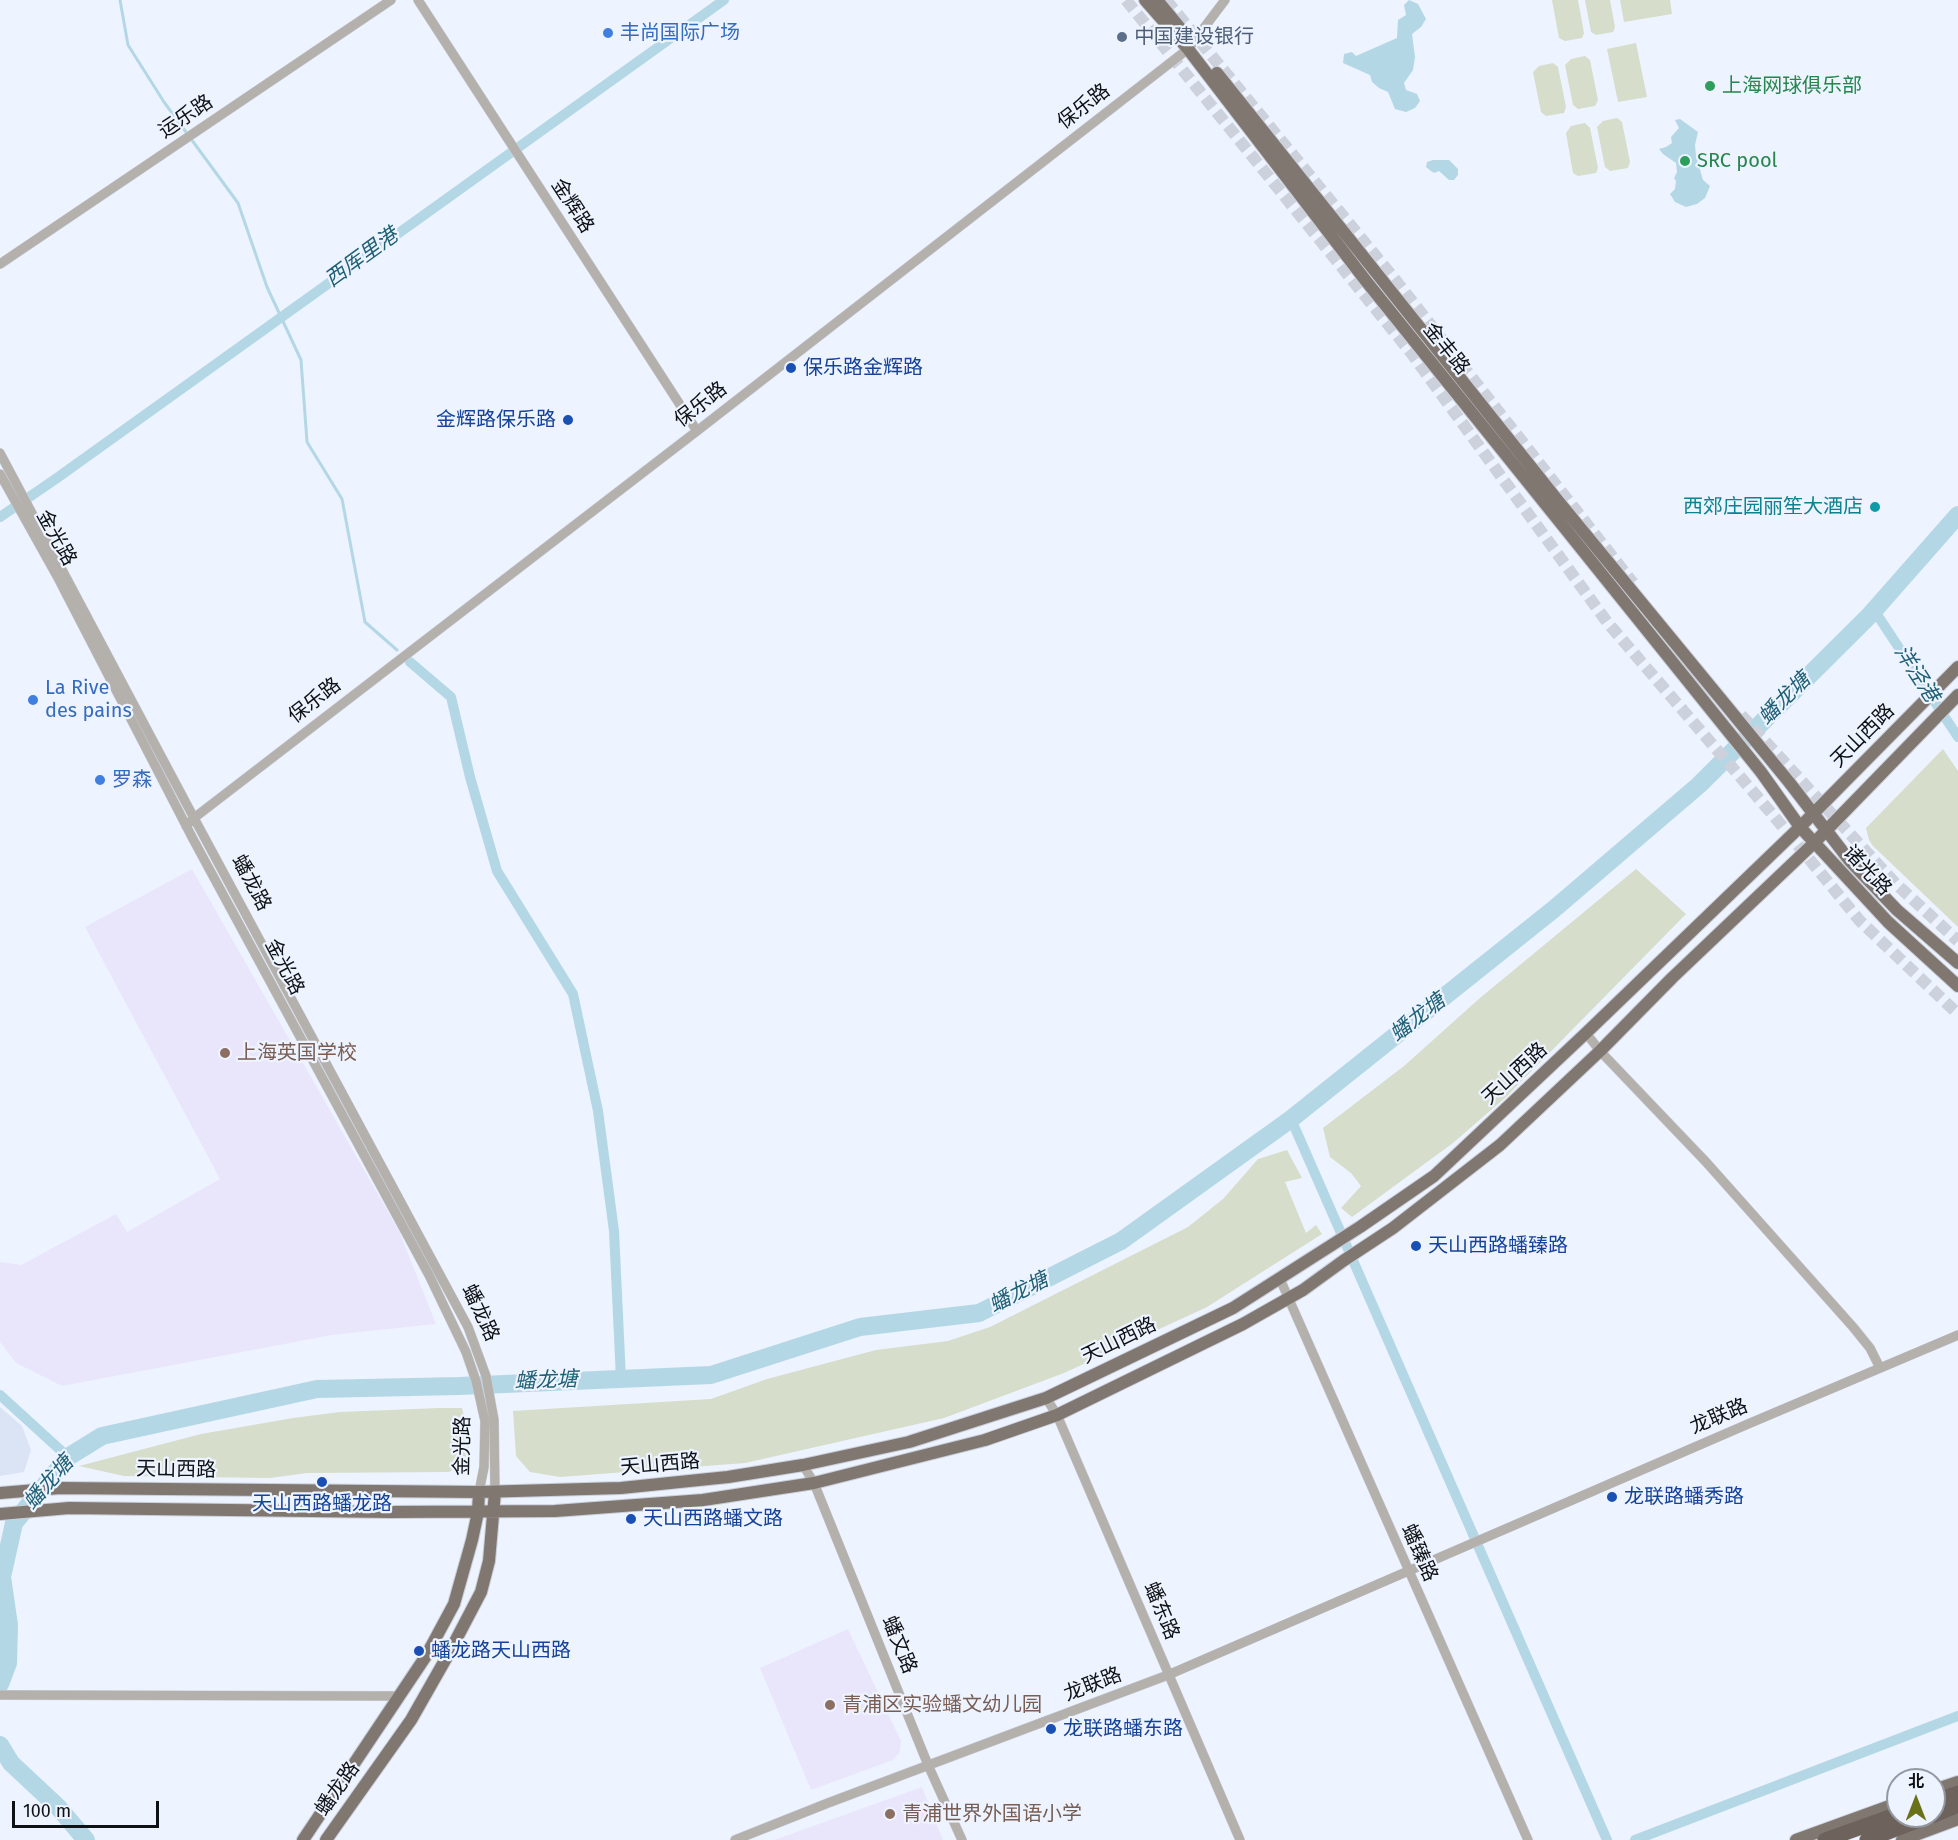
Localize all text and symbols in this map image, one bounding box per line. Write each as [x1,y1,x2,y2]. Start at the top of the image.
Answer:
place label: 丰尚国际广场 [620,21,740,45]
place label: 中国建设银行 [1134,25,1254,49]
marker: 丰尚国际广场 [601,26,615,40]
marker: 中国建设银行 [1115,30,1129,44]
place label: 上海网球俱乐部 [1722,74,1862,98]
street label: 保乐路 [1053,79,1115,135]
marker: 上海网球俱乐部 [1703,79,1717,93]
street label: 运乐路 [154,90,218,144]
place label: SRC pool [1697,149,1777,173]
marker: SRC pool [1678,154,1692,168]
street label: 金辉路 [546,174,598,238]
water label: 西厍里港 [321,223,403,293]
street label: 金丰路 [1418,318,1474,380]
place label: 保乐路金辉路 [803,356,923,380]
marker: 保乐路金辉路 [784,361,798,375]
street label: 保乐路 [670,377,732,433]
place label: 金辉路保乐路 [436,408,556,432]
marker: 金辉路保乐路 [561,413,575,427]
place label: 西郊庄园丽笙大酒店 [1683,495,1863,519]
marker: 西郊庄园丽笙大酒店 [1868,500,1882,514]
street label: 金光路 [31,506,81,570]
water label: 洋泾港 [1888,641,1944,707]
water label: 蟠龙塘 [1754,668,1816,730]
street label: 保乐路 [284,673,346,729]
place label: La Rive des pains [45,676,132,723]
marker: La Rive des pains [26,693,40,707]
street label: 天山西路 [1826,699,1900,773]
place label: 罗森 [112,768,152,792]
marker: 罗森 [93,773,107,787]
street label: 诸光路 [1838,841,1896,901]
street label: 蟠龙路 [226,851,276,915]
street label: 金光路 [259,935,309,999]
water label: 蟠龙塘 [1385,989,1451,1047]
street label: 天山西路 [1478,1038,1552,1110]
place label: 上海英国学校 [237,1041,357,1065]
marker: 上海英国学校 [218,1046,232,1060]
place label: 天山西路蟠臻路 [1428,1234,1568,1258]
marker: 天山西路蟠臻路 [1409,1239,1423,1253]
water label: 蟠龙塘 [985,1267,1053,1319]
street label: 蟠龙路 [456,1281,504,1345]
street label: 天山西路 [1078,1313,1160,1369]
water label: 蟠龙塘 [514,1367,578,1395]
street label: 龙联路 [1687,1394,1751,1440]
street label: 金光路 [450,1416,476,1476]
street label: 天山西路 [619,1450,701,1480]
water label: 蟠龙塘 [19,1451,79,1515]
street label: 天山西路 [136,1457,216,1483]
marker: 天山西路蟠龙路 [315,1475,329,1489]
place label: 龙联路蟠秀路 [1624,1485,1744,1509]
marker: 龙联路蟠秀路 [1605,1490,1619,1504]
place label: 天山西路蟠龙路 [252,1492,392,1516]
place label: 天山西路蟠文路 [643,1507,783,1531]
marker: 天山西路蟠文路 [624,1512,638,1526]
street label: 蟠臻路 [1396,1521,1442,1585]
street label: 蟠东路 [1138,1579,1184,1643]
street label: 蟠文路 [877,1613,921,1677]
place label: 蟠龙路天山西路 [431,1639,571,1663]
marker: 蟠龙路天山西路 [412,1644,426,1658]
street label: 龙联路 [1061,1663,1125,1707]
place label: 青浦区实验蟠文幼儿园 [842,1693,1042,1717]
marker: 青浦区实验蟠文幼儿园 [823,1698,837,1712]
place label: 龙联路蟠东路 [1063,1717,1183,1741]
marker: 龙联路蟠东路 [1044,1722,1058,1736]
street label: 蟠龙路 [311,1758,365,1820]
north arrow [1886,1768,1946,1828]
text: 北 [1908,1772,1924,1791]
scale bar [15,1789,162,1827]
text: 100 m [23,1800,71,1822]
place label: 青浦世界外国语小学 [902,1802,1082,1826]
marker: 青浦世界外国语小学 [883,1807,897,1821]

